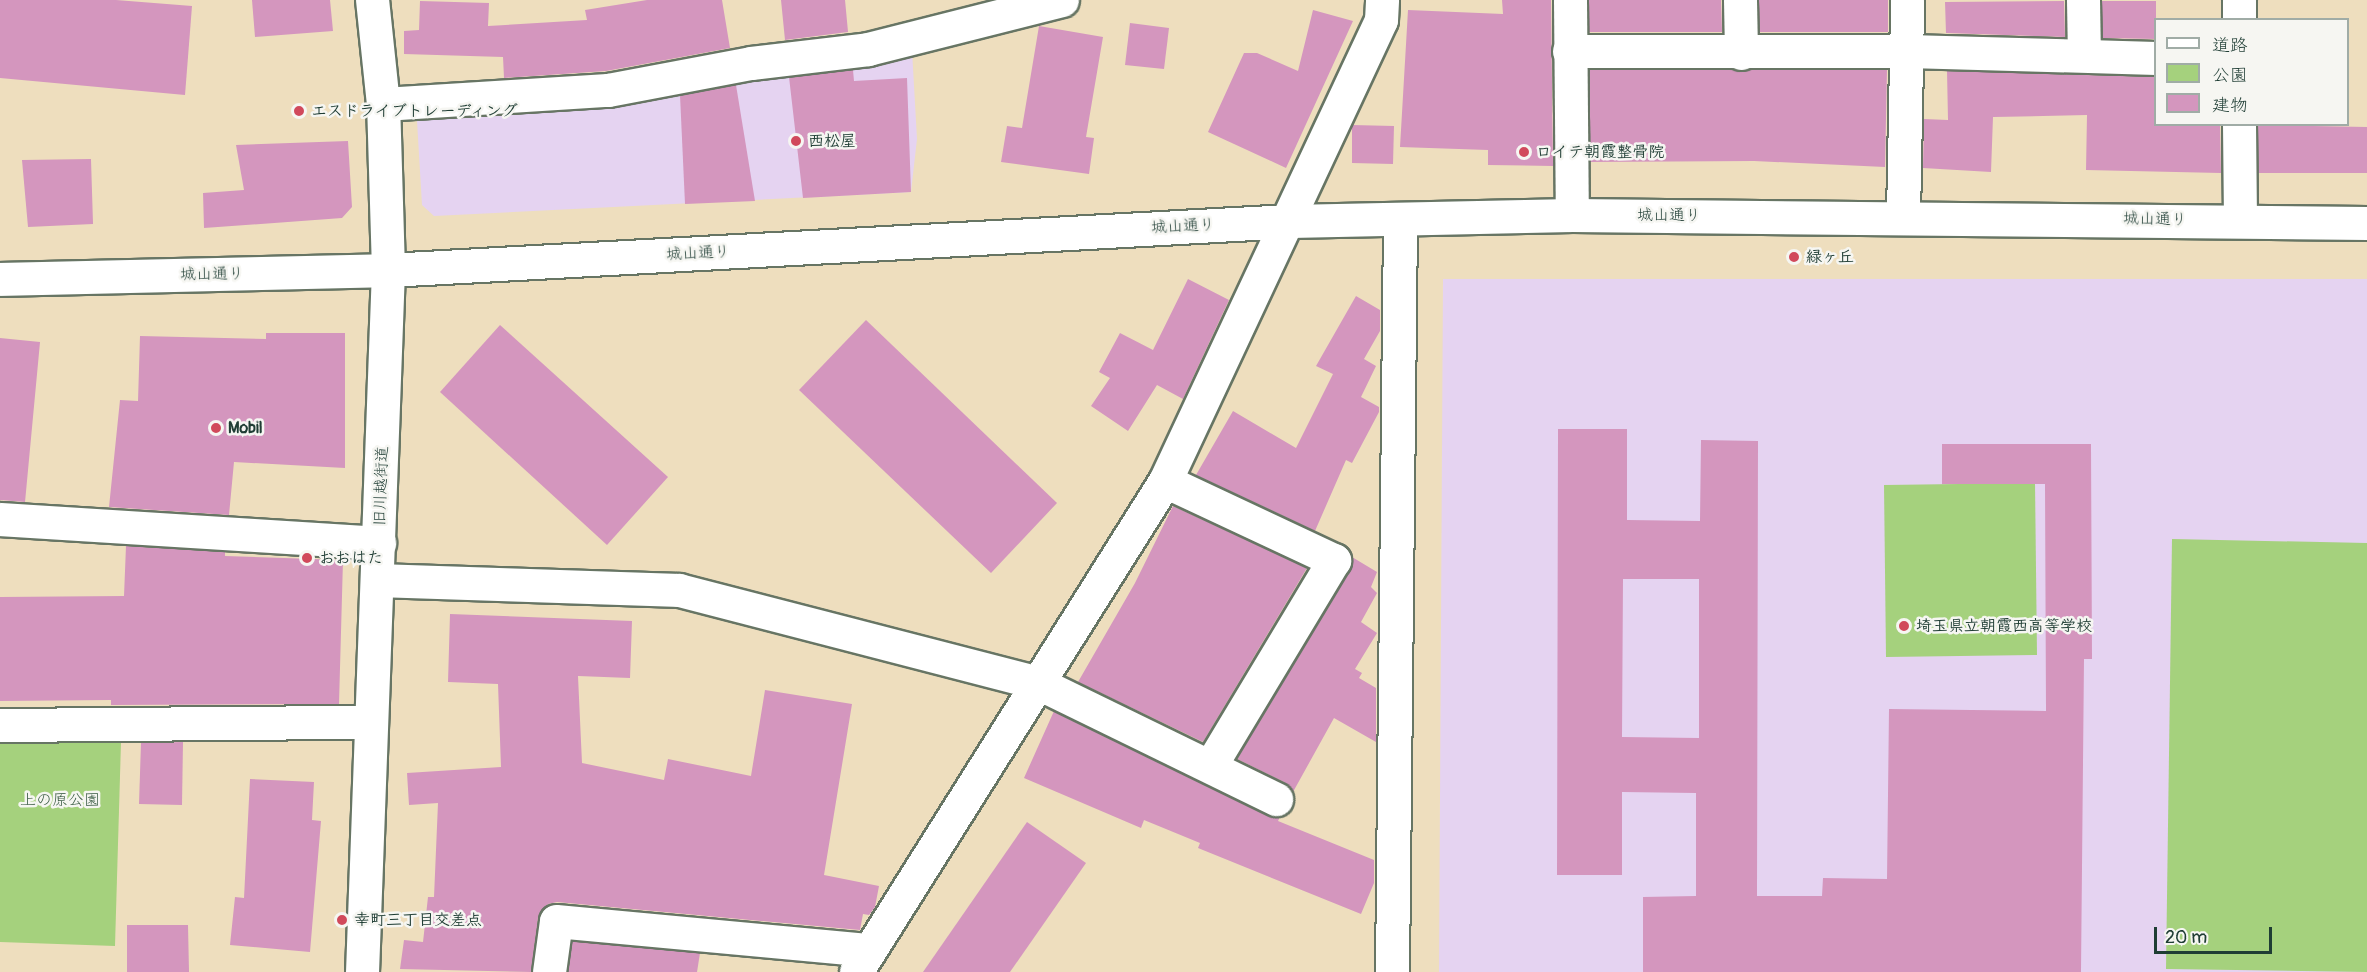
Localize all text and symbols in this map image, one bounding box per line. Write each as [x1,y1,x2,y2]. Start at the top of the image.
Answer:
legend [2154,18,2349,126]
text: 道路 [2212,34,2248,57]
text: 公園 [2212,64,2248,87]
text: 建物 [2212,94,2248,117]
place label: エスドライブトレーディング [311,101,520,121]
marker: エスドライブトレーディング [292,104,306,118]
place label: 西松屋 [808,131,856,151]
marker: 西松屋 [789,134,803,148]
place label: ロイテ朝霞整骨院 [1536,142,1664,162]
marker: ロイテ朝霞整骨院 [1517,145,1531,159]
street label: 城山通り [1637,205,1701,225]
street label: 城山通り [2123,209,2187,229]
street label: 城山通り [1151,215,1215,237]
street label: 城山通り [666,242,730,264]
place label: 緑ヶ丘 [1806,247,1854,267]
marker: 緑ヶ丘 [1787,250,1801,264]
street label: 城山通り [180,264,244,284]
place label: Mobil [228,418,263,438]
marker: Mobil [209,421,223,435]
street label: 旧川越街道 [370,446,392,526]
place label: おおはた [319,548,383,568]
marker: おおはた [300,551,314,565]
place label: 埼玉県立朝霞西高等学校 [1916,616,2092,636]
marker: 埼玉県立朝霞西高等学校 [1897,619,1911,633]
park label: 上の原公園 [20,790,100,810]
place label: 幸町三丁目交差点 [354,910,482,930]
marker: 幸町三丁目交差点 [335,913,349,927]
scale bar [2157,915,2276,953]
text: 20 m [2165,926,2207,949]

